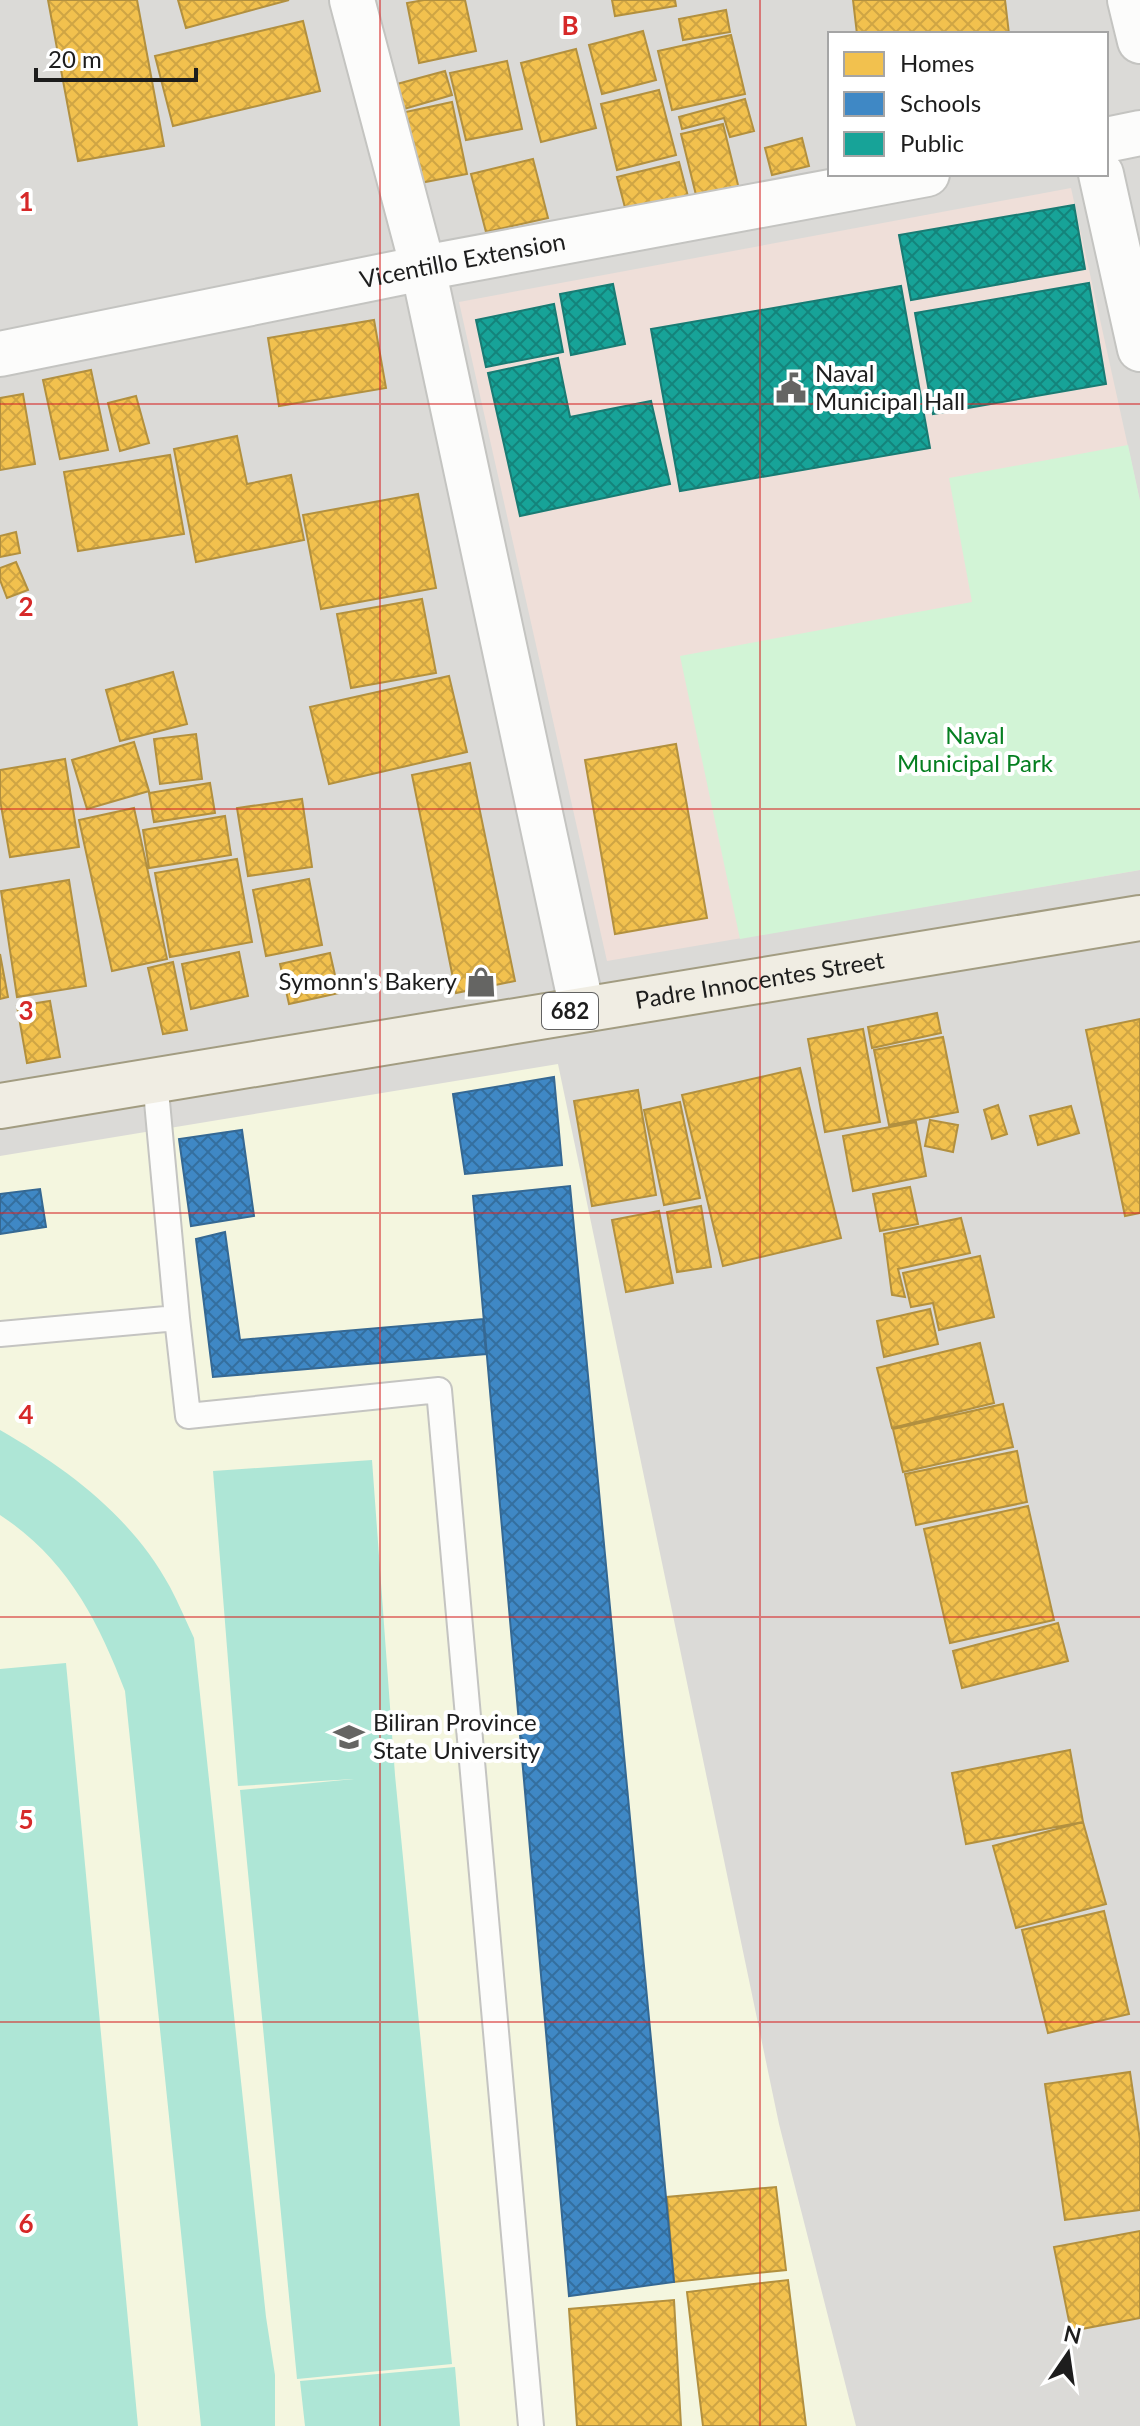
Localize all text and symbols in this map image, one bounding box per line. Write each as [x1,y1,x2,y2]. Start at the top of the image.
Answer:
text: B [561,9,579,41]
scale bar [36,32,196,82]
legend [828,32,1108,176]
text: 20 m [48,44,102,73]
text: Homes [900,48,974,77]
text: Schools [900,88,981,117]
text: Public [900,128,964,157]
text: 1 [18,185,34,217]
street label: Vicentillo Extension [357,226,568,293]
place label: Naval Municipal Hall [815,358,965,415]
public building icon: Naval Municipal Hall [774,371,808,405]
text: 2 [18,590,34,622]
park label: Naval Municipal Park [897,720,1054,777]
street label: Padre Innocentes Street [633,944,886,1014]
shop icon: Symonn's Bakery [464,965,498,999]
place label: Symonn's Bakery [279,966,458,995]
road number: 682 [542,993,598,1029]
text: 3 [18,994,34,1026]
text: 4 [18,1398,34,1430]
place label: Biliran Province State University [373,1707,541,1764]
school or university icon: Biliran Province State University [332,1720,366,1754]
text: 5 [18,1803,34,1835]
text: 6 [18,2207,34,2239]
north arrow [1028,2314,1108,2394]
text: N [1061,2319,1084,2349]

